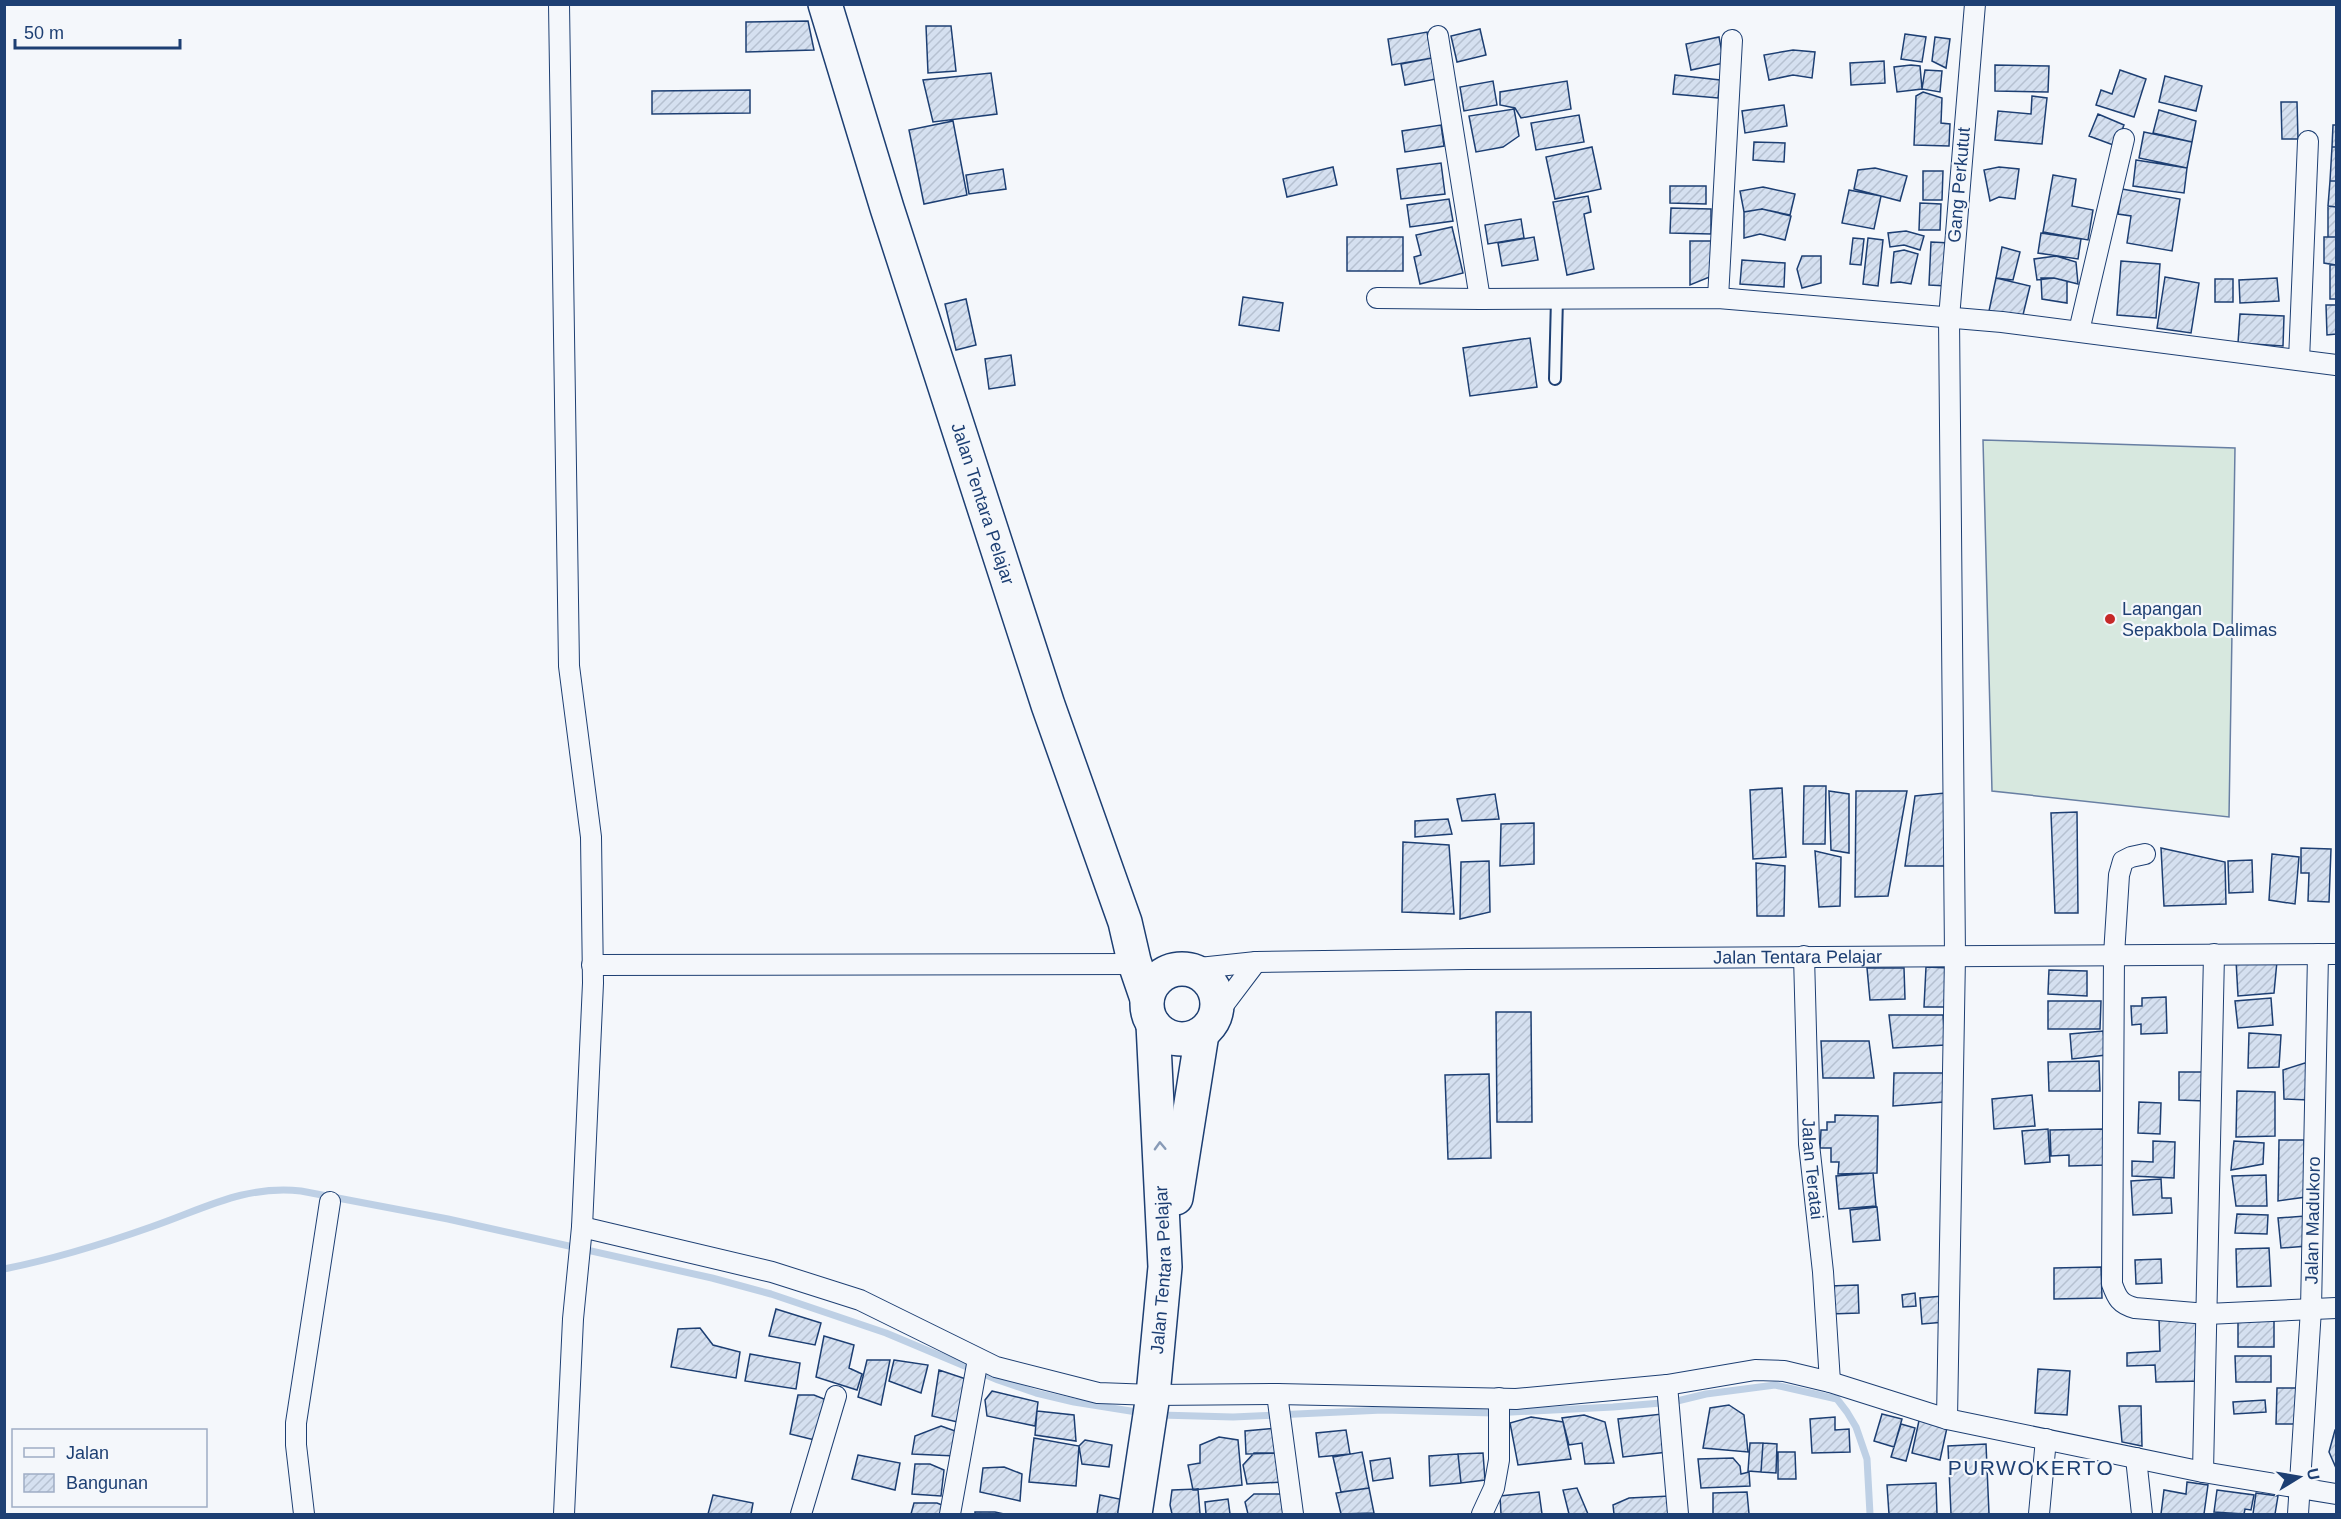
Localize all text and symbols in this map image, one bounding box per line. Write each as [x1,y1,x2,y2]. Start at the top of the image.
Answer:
scale bar [15,12,180,50]
text: 50 m [24,23,64,43]
street label: Gang Perkutut [1944,126,1974,244]
street label: Jalan Tentara Pelajar [947,420,1018,587]
place label: Lapangan Sepakbola Dalimas [2122,599,2277,640]
marker: Lapangan Sepakbola Dalimas [2103,612,2117,626]
street label: Jalan Tentara Pelajar [1713,947,1882,968]
street label: Jalan Teratai [1798,1118,1827,1220]
one-way arrow [1153,1141,1166,1150]
street label: Jalan Madukoro [2301,1156,2324,1285]
street label: Jalan Tentara Pelajar [1147,1185,1175,1355]
legend [12,1429,207,1507]
text: Jalan [66,1443,109,1463]
north arrow [2269,1447,2329,1507]
district label: PURWOKERTO [1948,1456,2114,1479]
text: U [2304,1467,2323,1482]
text: Bangunan [66,1473,148,1493]

